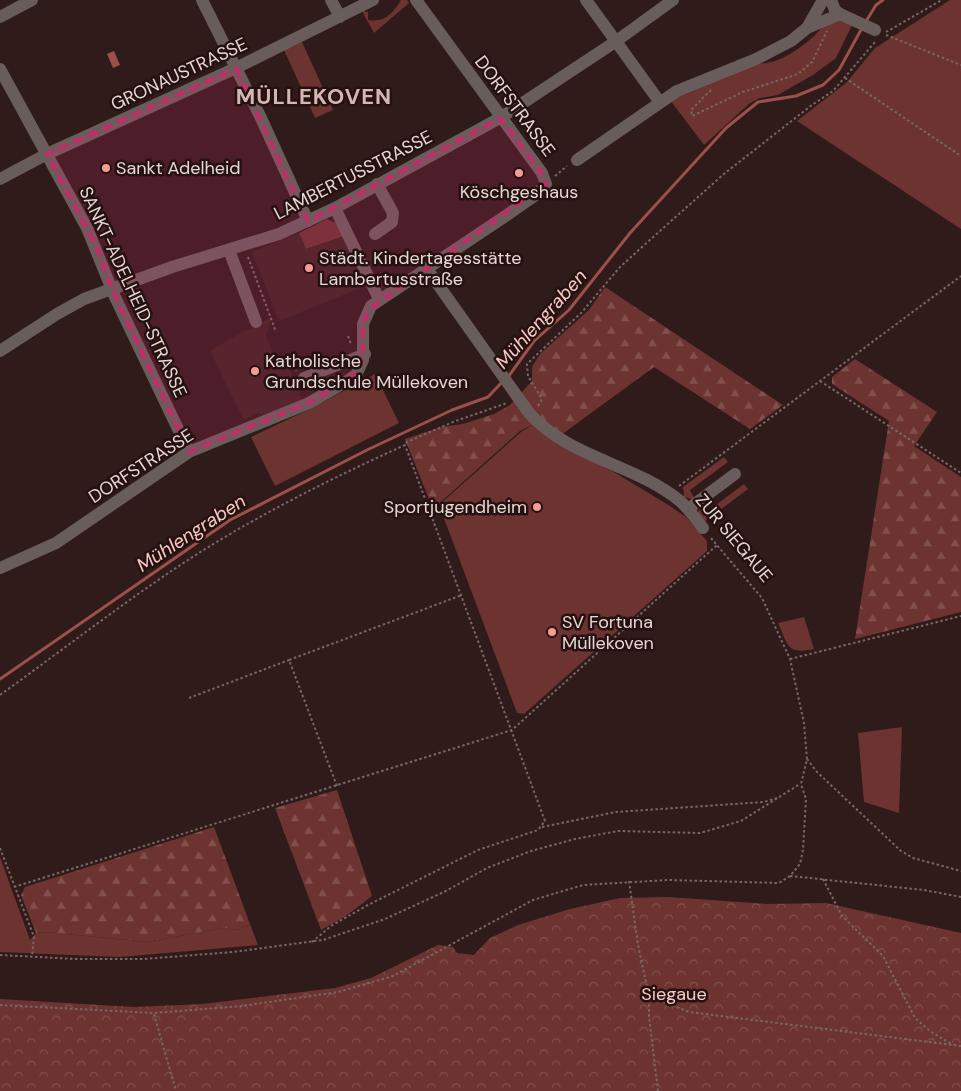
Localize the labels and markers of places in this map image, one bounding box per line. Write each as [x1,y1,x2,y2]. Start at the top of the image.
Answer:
place label: Sankt Adelheid [116,156,241,180]
marker: Sankt Adelheid [100,162,112,174]
marker: Köschgeshaus [513,167,525,179]
place label: Köschgeshaus [460,180,578,204]
place label: Städt. Kindertagesstätte Lambertusstraße [319,246,521,291]
marker: Städt. Kindertagesstätte Lambertusstraße [303,262,315,274]
place label: Katholische Grundschule Müllekoven [265,349,468,394]
marker: Katholische Grundschule Müllekoven [249,365,261,377]
place label: Sportjugendheim [384,495,527,519]
marker: Sportjugendheim [531,501,543,513]
place label: SV Fortuna Müllekoven [562,610,654,655]
marker: SV Fortuna Müllekoven [546,626,558,638]

